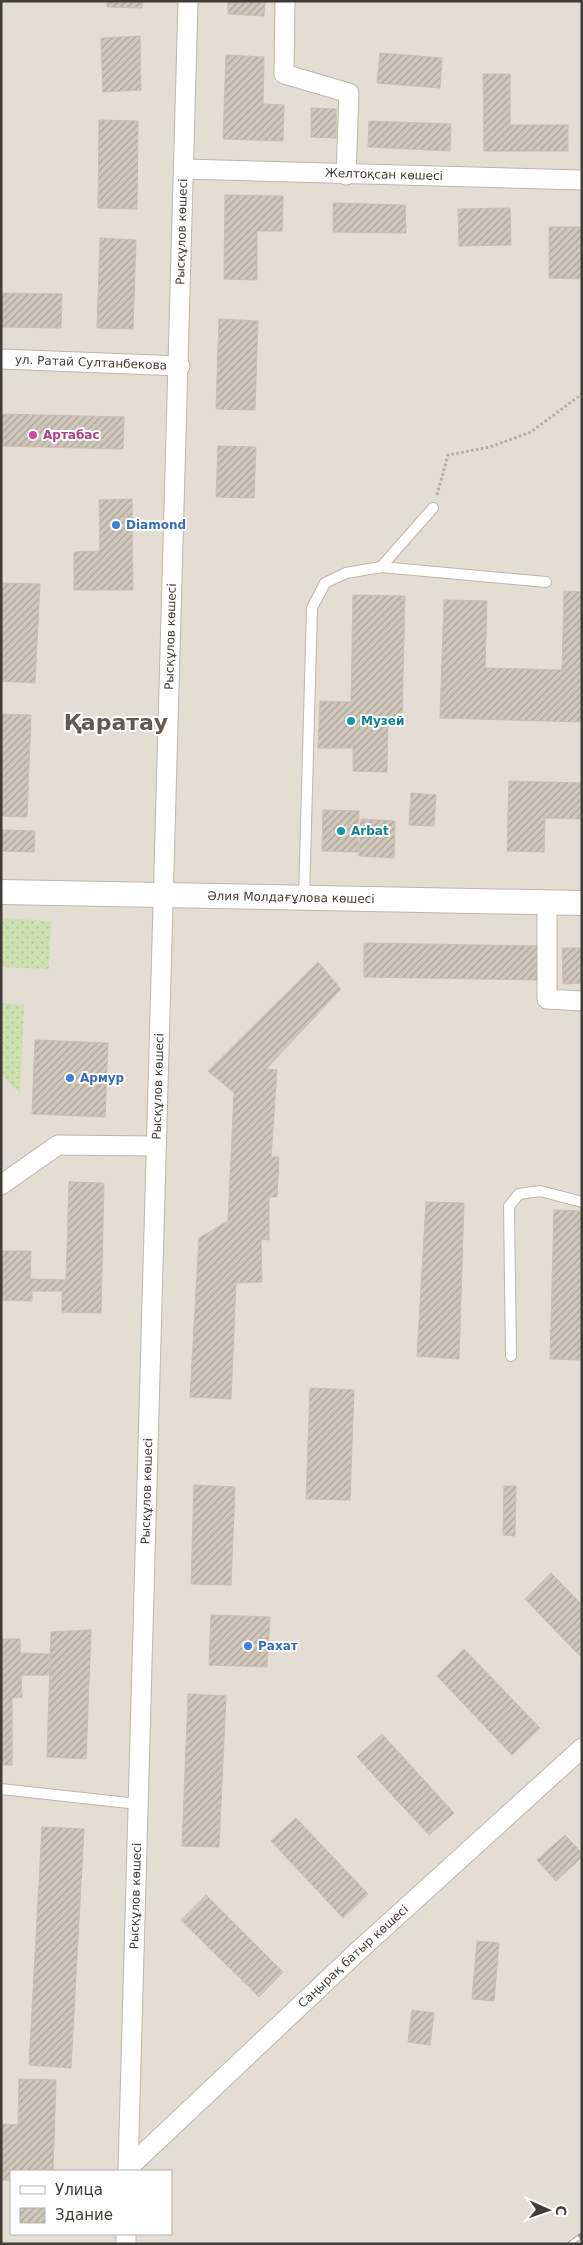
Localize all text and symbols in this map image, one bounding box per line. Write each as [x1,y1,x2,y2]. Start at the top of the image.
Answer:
street label: Желтоқсан көшесі [325,166,443,183]
street label: Рысқұлов көшесі [173,178,190,285]
street label: ул. Ратай Султанбекова [15,353,167,372]
place label: Артабас [43,428,100,442]
marker: Артабас [27,429,39,441]
place label: Diamond [126,518,186,532]
marker: Diamond [110,519,122,531]
street label: Рысқұлов көшесі [162,583,179,690]
district label: Қаратау [64,710,168,735]
place label: Музей [361,714,404,728]
marker: Музей [345,715,357,727]
place label: Arbat [351,824,389,838]
marker: Arbat [335,825,347,837]
street label: Әлия Молдағұлова көшесі [207,889,375,906]
street label: Рысқұлов көшесі [150,1033,166,1140]
place label: Армур [80,1071,125,1085]
marker: Армур [64,1072,76,1084]
street label: Рысқұлов көшесі [138,1438,155,1545]
place label: Рахат [258,1639,298,1653]
marker: Рахат [242,1640,254,1652]
street label: Рысқұлов көшесі [127,1843,144,1950]
street label: Саңырақ батыр көшесі [295,1902,411,2011]
legend [10,2170,172,2235]
text: Улица [55,2181,103,2199]
north arrow [523,2185,573,2235]
text: С [553,2205,569,2216]
text: Здание [55,2206,113,2224]

